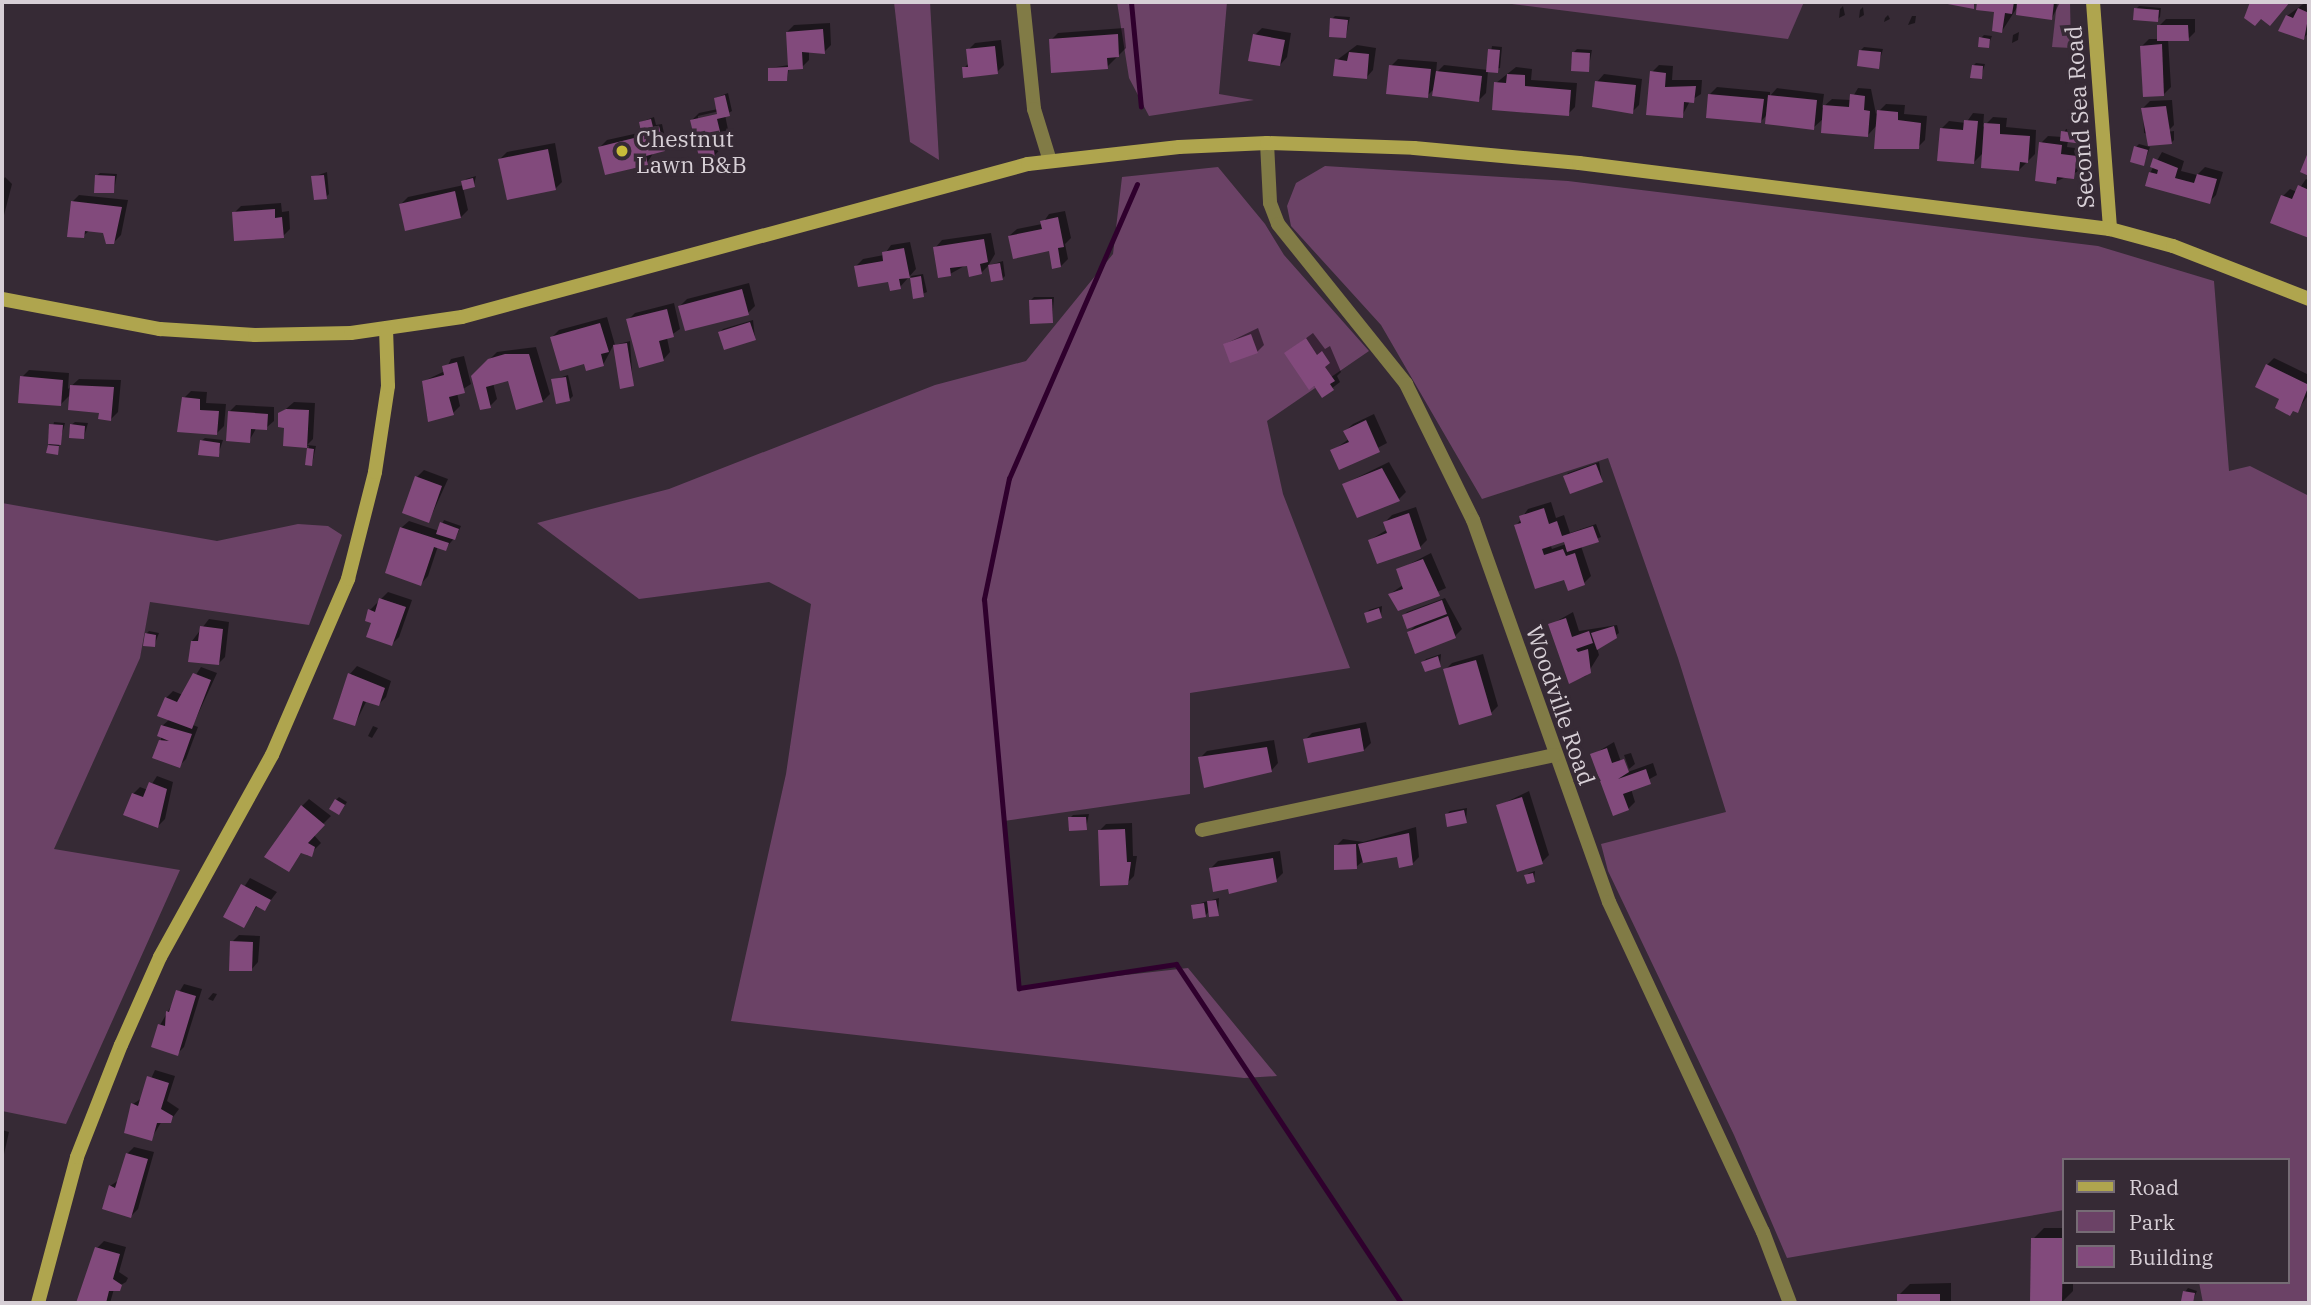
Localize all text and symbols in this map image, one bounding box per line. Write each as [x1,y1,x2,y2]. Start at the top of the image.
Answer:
street label: Second Sea Road [2059,25,2099,209]
place label: Chestnut Lawn B&B [636,124,747,178]
marker: Chestnut Lawn B&B [614,143,630,159]
street label: Woodville Road [1521,621,1601,789]
legend [2062,1158,2290,1284]
text: Road [2129,1173,2179,1201]
text: Park [2129,1208,2175,1236]
text: Building [2129,1243,2213,1271]

